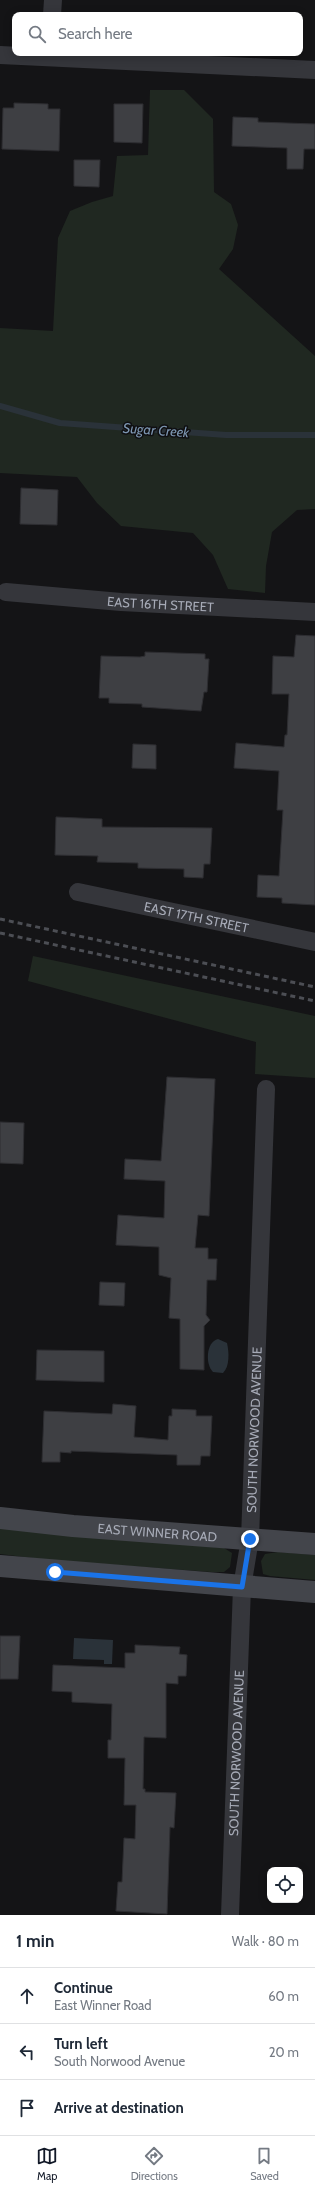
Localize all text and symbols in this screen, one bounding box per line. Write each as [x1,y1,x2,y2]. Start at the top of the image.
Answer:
search box [12,12,303,56]
icon: search [26,23,48,45]
text: Search here [58,25,133,43]
water label: Sugar Creek [122,419,191,441]
street label: EAST 16TH STREET [107,593,214,615]
street label: EAST 17TH STREET [143,898,250,936]
street label: SOUTH NORWOOD AVENUE [243,1347,265,1513]
street label: EAST WINNER ROAD [97,1520,218,1545]
route end [241,1530,259,1548]
route start [46,1563,64,1581]
street label: SOUTH NORWOOD AVENUE [225,1670,247,1836]
map controls [267,1867,303,1903]
button: locate [267,1867,303,1903]
text: 1 min [16,1931,54,1951]
text: Walk · 80 m [232,1933,299,1949]
text: Continue [54,1979,113,1997]
icon: ahead [16,1985,38,2007]
text: 60 m [268,1988,299,2004]
text: East Winner Road [54,1997,152,2013]
text: Turn left [54,2035,108,2053]
icon: left [16,2041,38,2063]
text: 20 m [269,2044,299,2060]
text: South Norwood Avenue [54,2053,185,2069]
icon: arrive [16,2097,38,2119]
text: Arrive at destination [54,2099,184,2117]
tab: Map [36,2145,58,2183]
tab: Directions [131,2145,178,2183]
tab: Saved [250,2145,279,2183]

